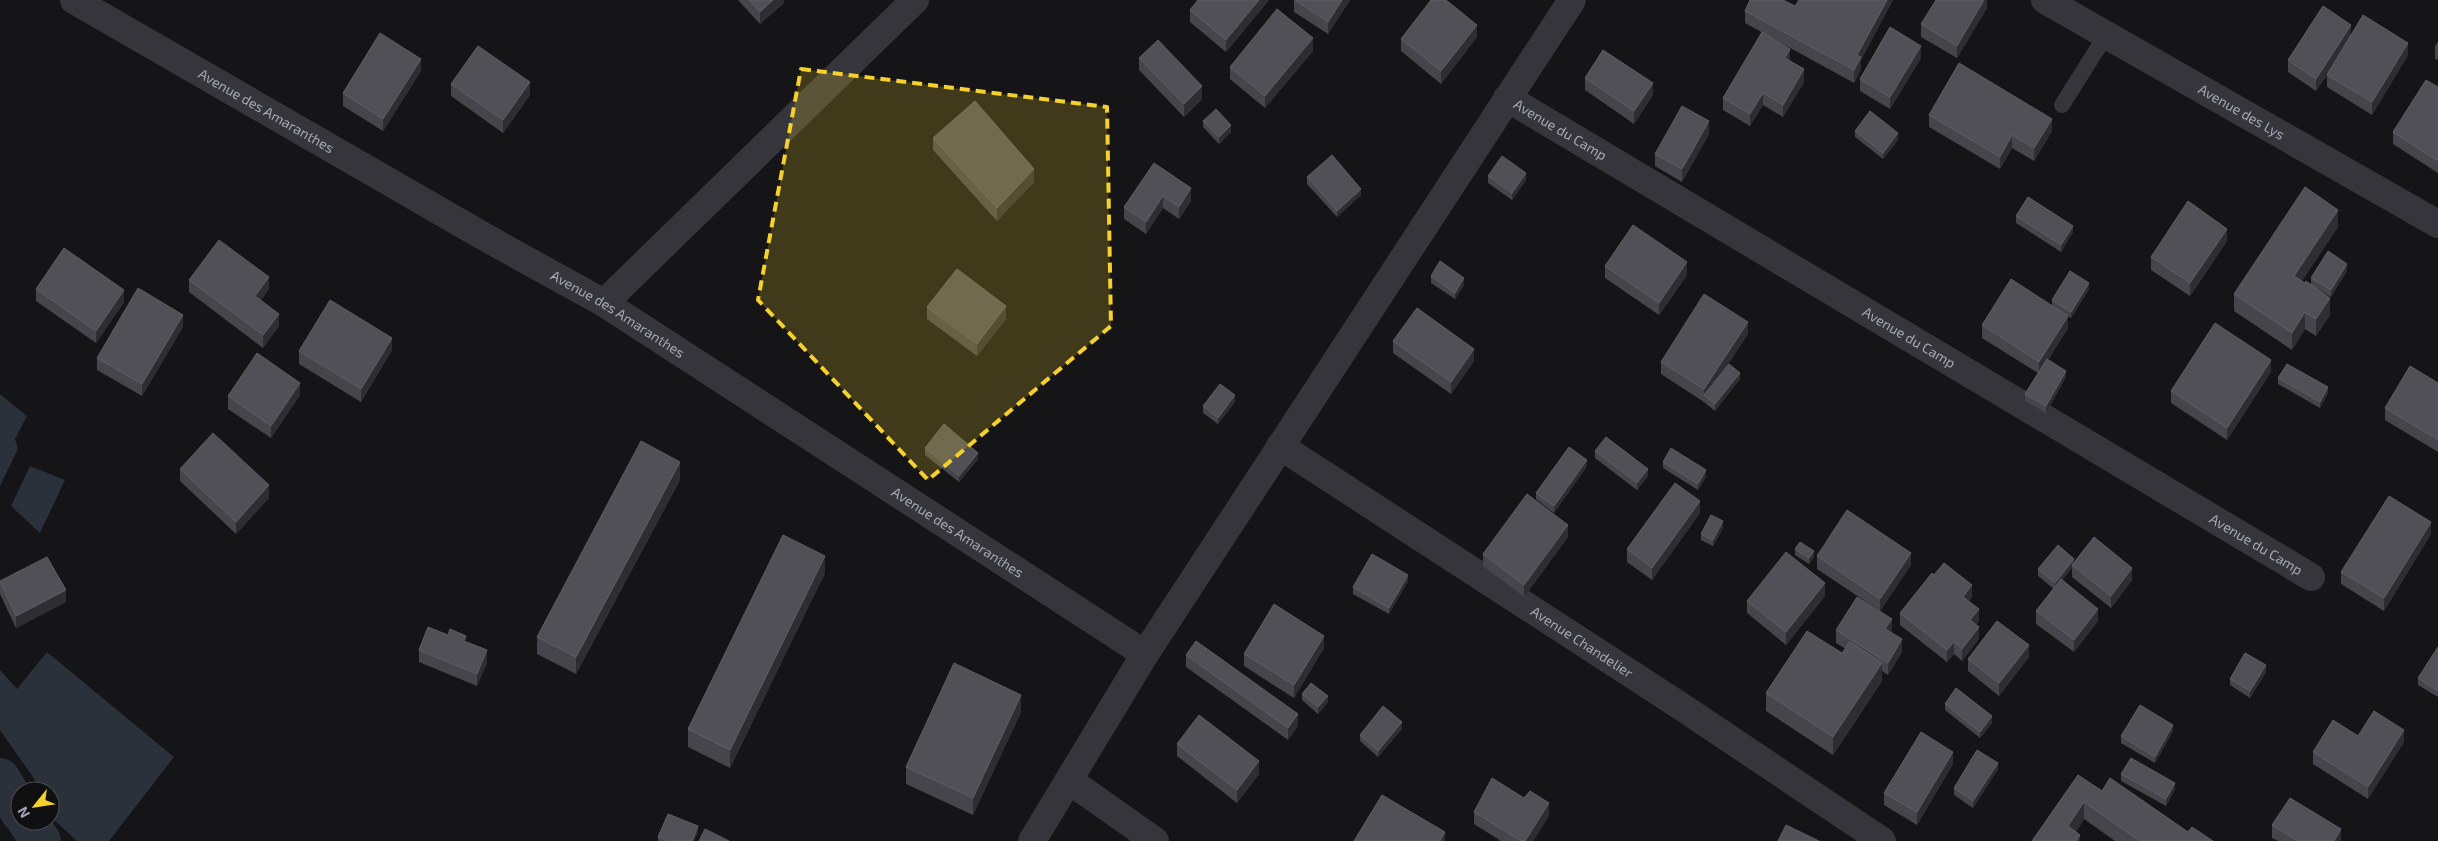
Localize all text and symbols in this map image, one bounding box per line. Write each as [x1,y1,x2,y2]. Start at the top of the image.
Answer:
street label: Avenue des Amaranthes [196,65,337,156]
street label: Avenue des Lys [2195,80,2288,143]
street label: Avenue du Camp [1511,95,1610,164]
street label: Avenue des Amaranthes [548,266,688,361]
street label: Avenue du Camp [1860,303,1959,371]
street label: Avenue des Amaranthes [889,483,1027,581]
street label: Avenue du Camp [2207,510,2306,578]
street label: Avenue Chandelier [1528,602,1637,681]
north arrow [10,781,60,831]
text: N [13,804,33,821]

